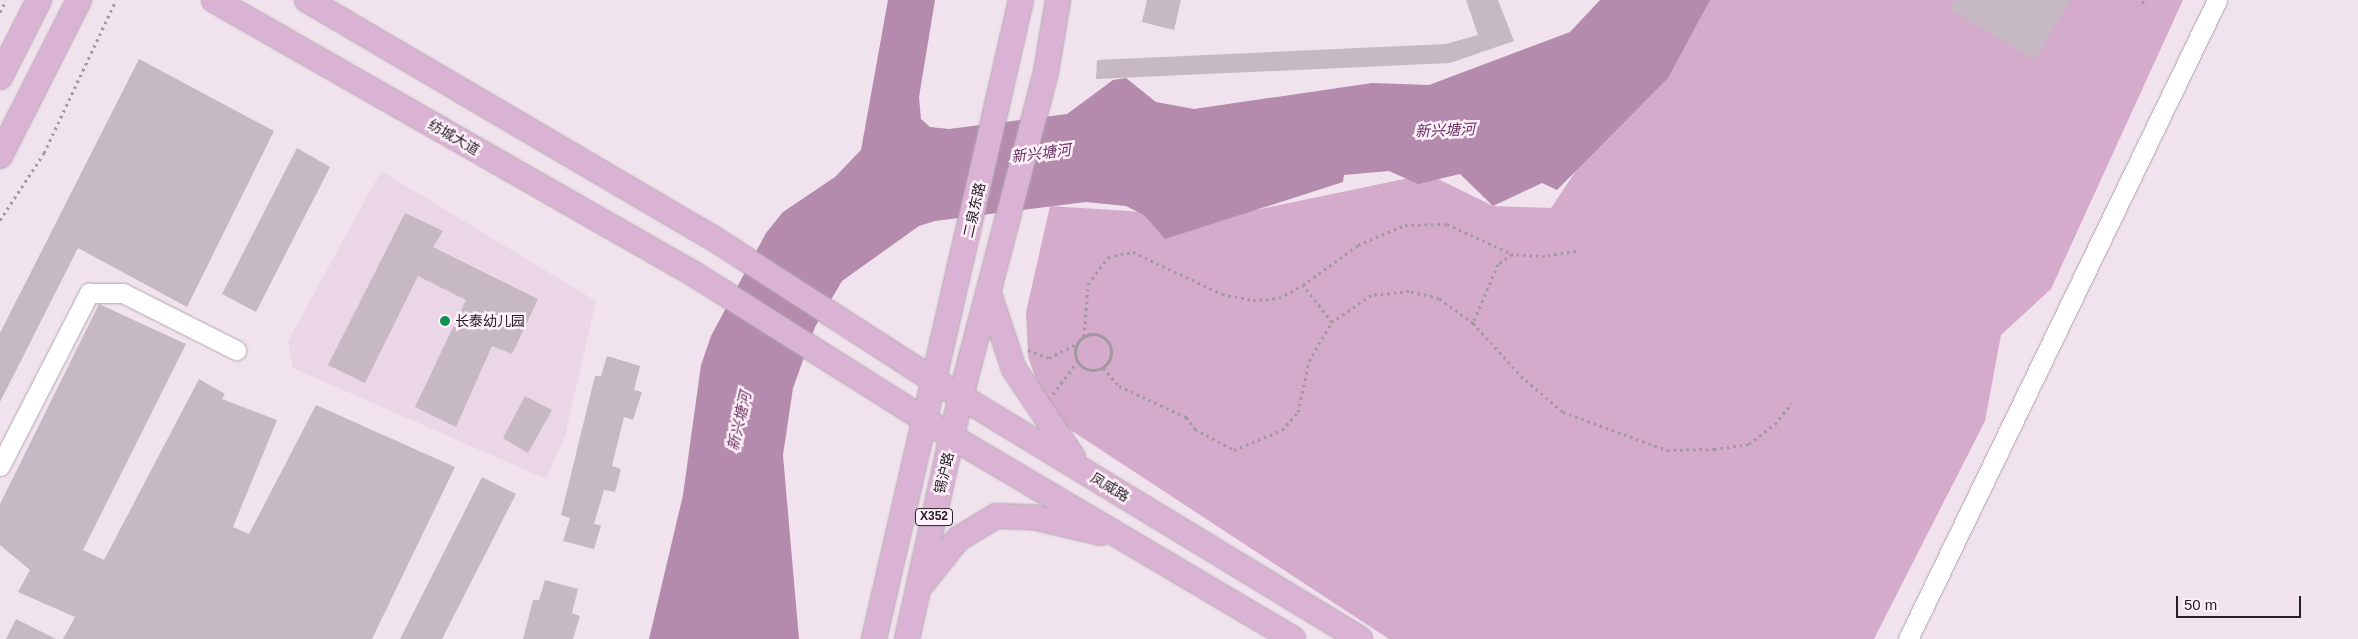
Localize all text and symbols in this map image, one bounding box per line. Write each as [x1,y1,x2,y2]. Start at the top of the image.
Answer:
street label: 纺城大道 [426,116,482,158]
water label: 新兴塘河 [1415,120,1475,140]
water label: 新兴塘河 [1010,140,1072,166]
street label: 二泉东路 [960,181,988,239]
place label: 长泰幼儿园 [455,313,525,329]
marker: 长泰幼儿园 [439,315,451,327]
water label: 新兴塘河 [723,390,755,452]
street label: 锡沪路 [931,451,957,495]
street label: 凤威路 [1088,469,1132,505]
road number: X352 [914,508,954,526]
scale bar [2178,586,2303,618]
text: 50 m [2184,596,2217,613]

